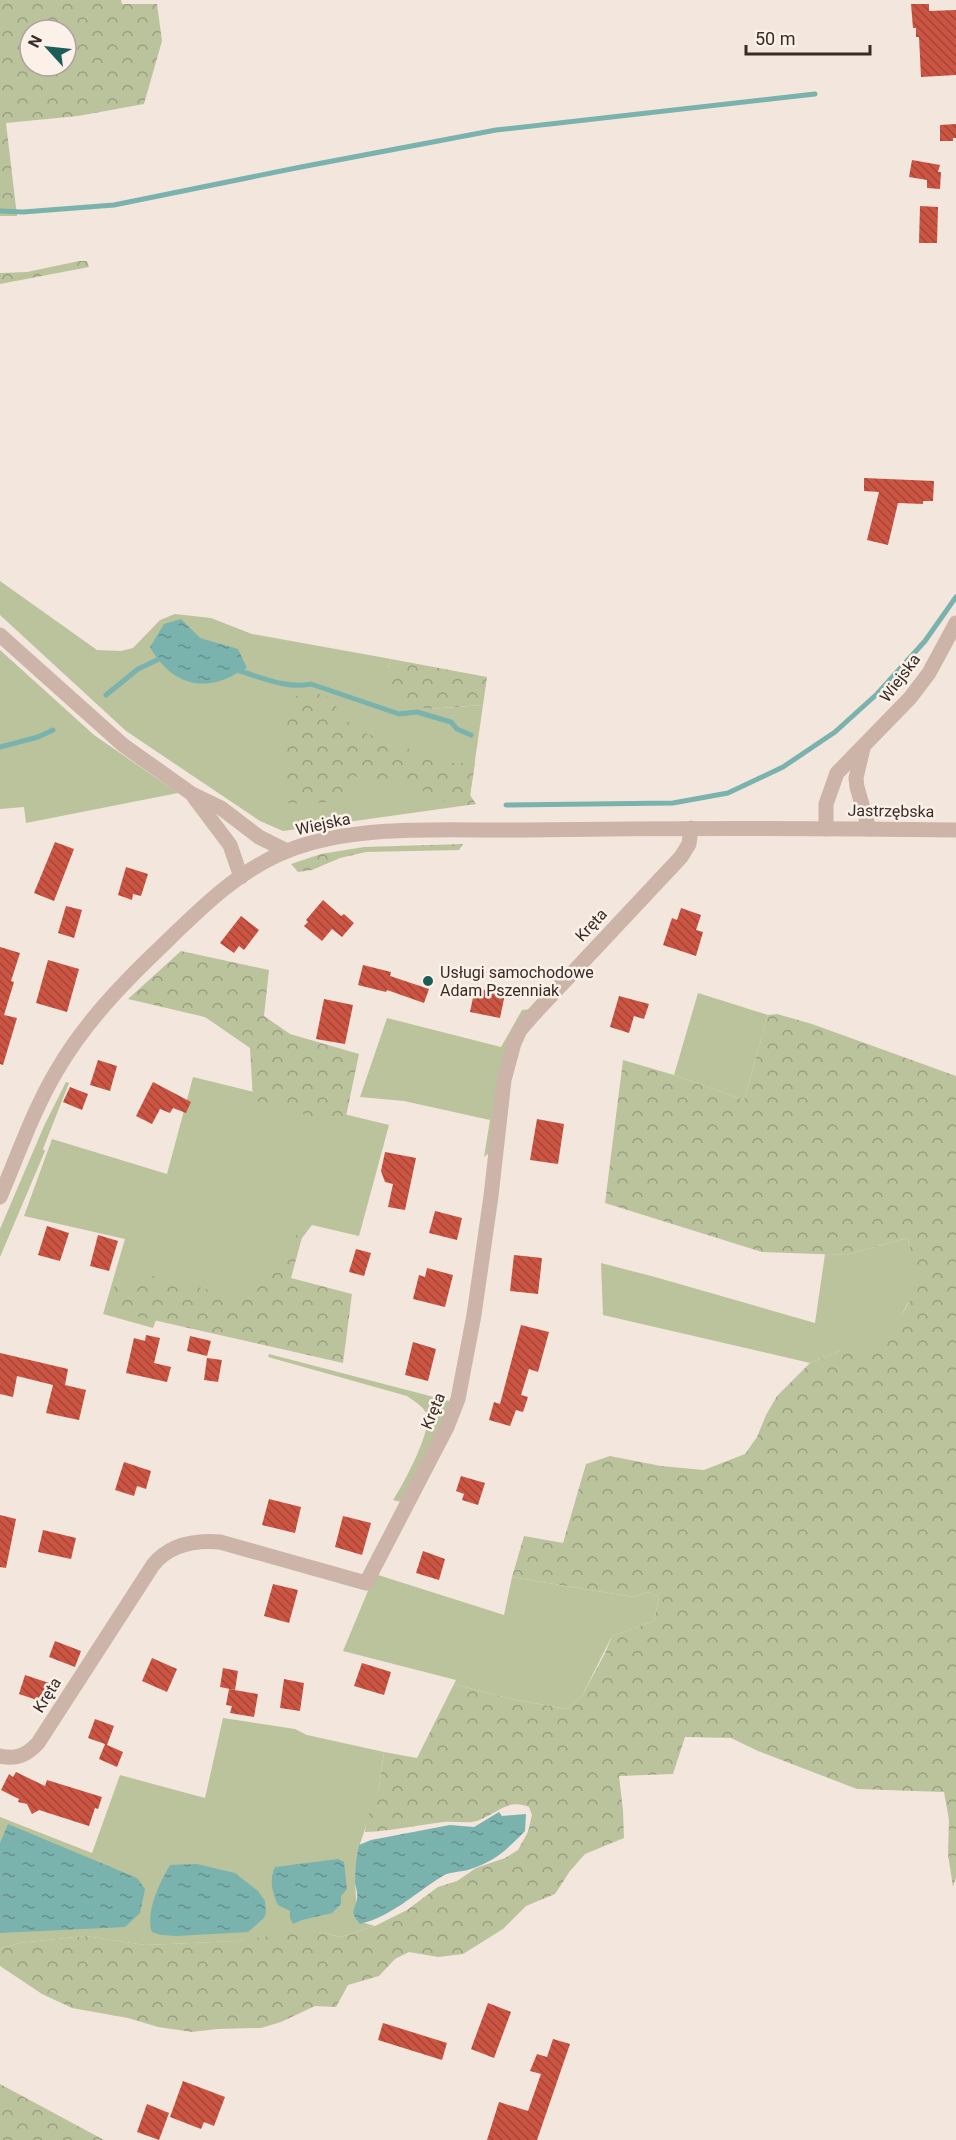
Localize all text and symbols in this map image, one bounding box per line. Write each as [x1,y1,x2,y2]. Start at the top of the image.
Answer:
north arrow [18,18,78,78]
scale bar [746,18,870,56]
text: 50 m [755,28,795,49]
text: N [24,32,46,51]
street label: Wiejska [876,650,924,706]
street label: Jastrzębska [847,801,935,821]
street label: Wiejska [294,809,352,839]
street label: Kręta [571,905,611,945]
place label: Usługi samochodowe Adam Pszenniak [440,963,594,1000]
marker: Usługi samochodowe Adam Pszenniak [421,974,435,988]
street label: Kręta [417,1390,449,1432]
street label: Kręta [29,1674,65,1716]

